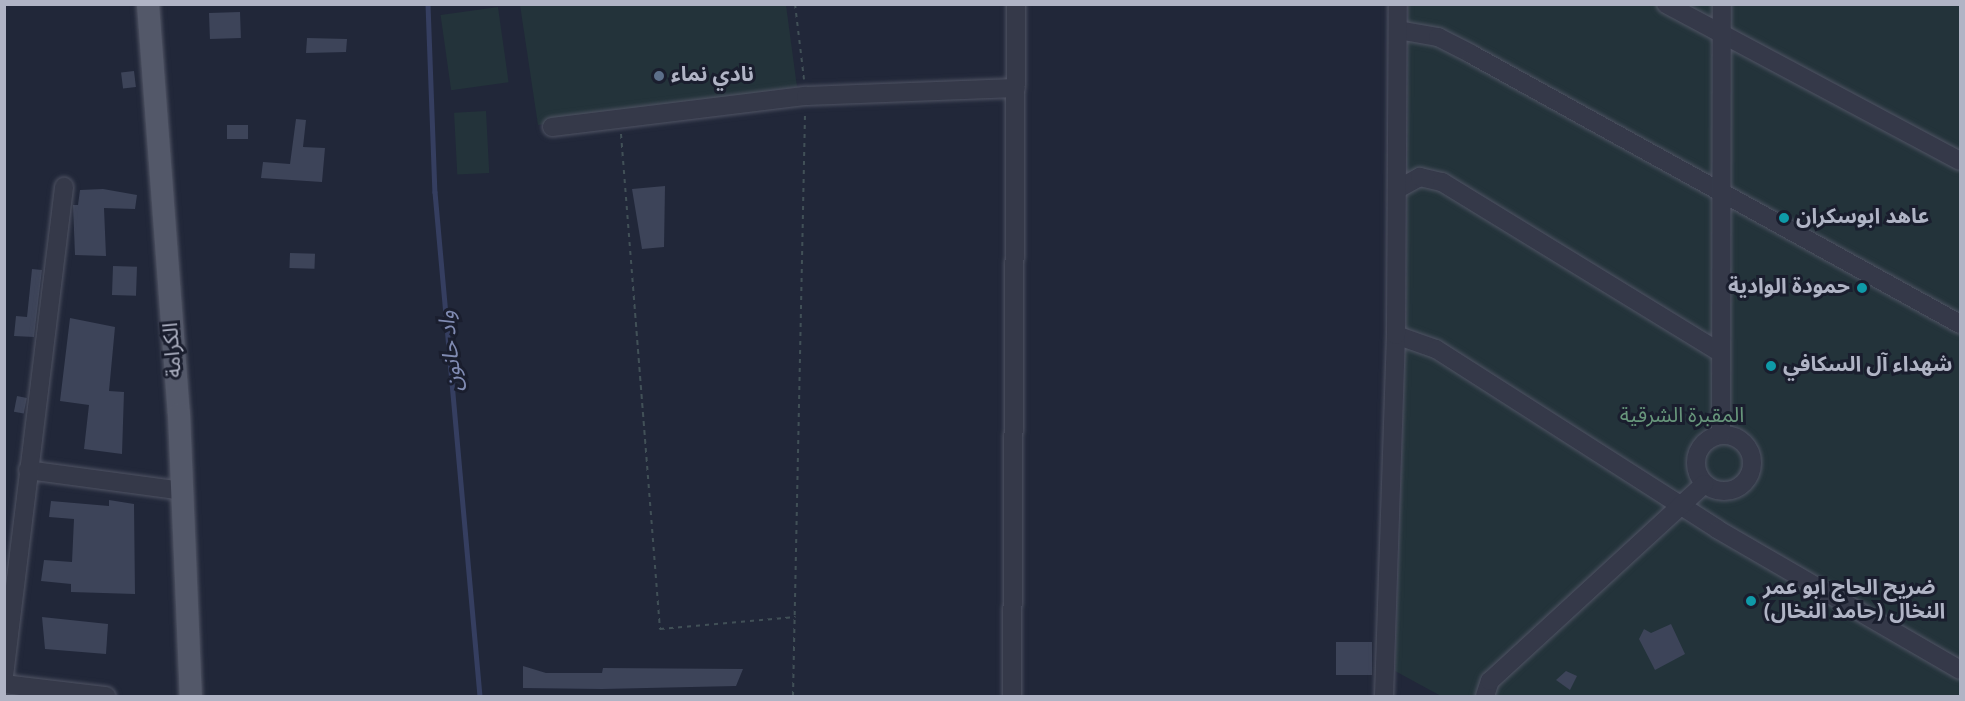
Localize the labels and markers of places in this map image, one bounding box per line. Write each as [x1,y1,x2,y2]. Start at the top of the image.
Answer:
place label: نادي نماء [671,63,754,89]
marker: نادي نماء [652,69,666,83]
place label: عاهد ابوسكران [1796,205,1929,231]
marker: عاهد ابوسكران [1777,211,1791,225]
place label: حمودة الوادية [1728,275,1850,301]
marker: حمودة الوادية [1855,281,1869,295]
place label: شهداء آل السكافي [1783,353,1952,379]
marker: شهداء آل السكافي [1764,359,1778,373]
place label: ضريح الحاج ابو عمر النخال (حامد النخال) [1763,576,1945,626]
marker: ضريح الحاج ابو عمر النخال (حامد النخال) [1744,594,1758,608]

